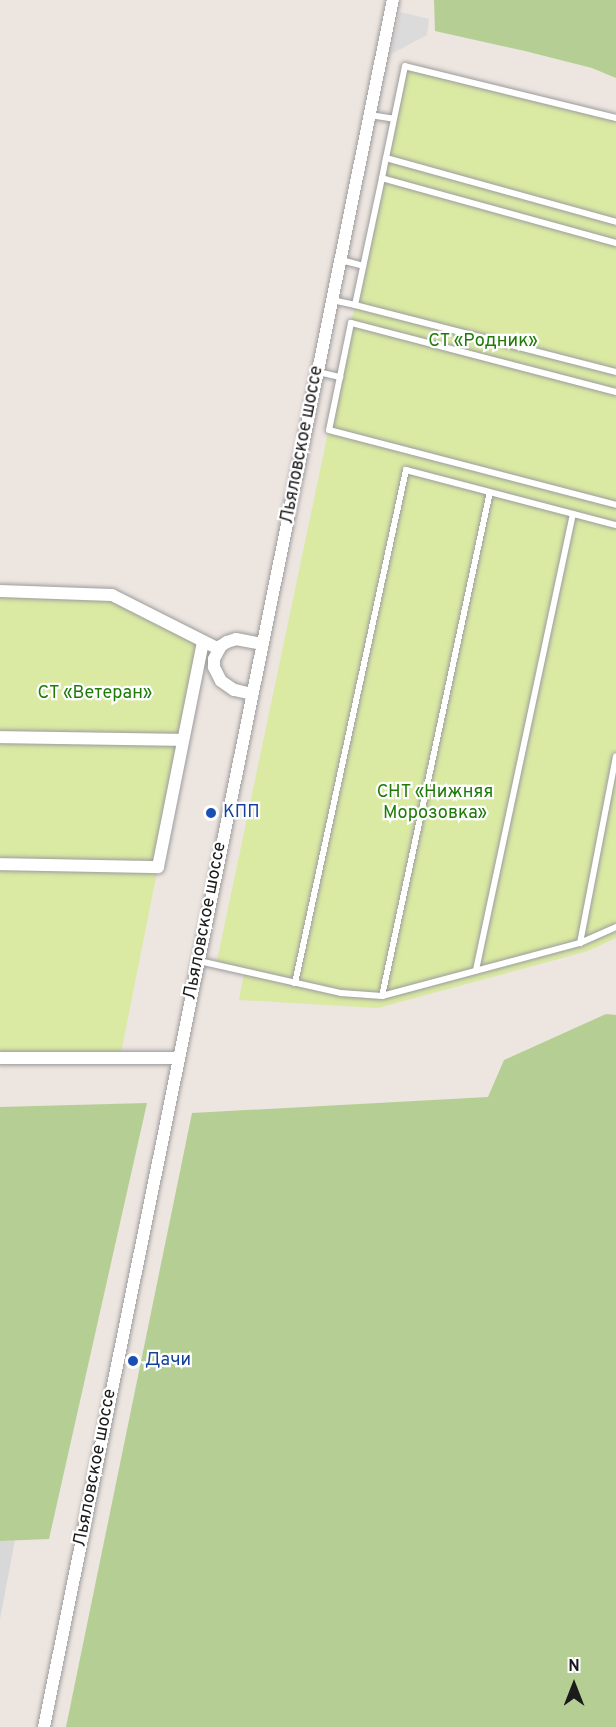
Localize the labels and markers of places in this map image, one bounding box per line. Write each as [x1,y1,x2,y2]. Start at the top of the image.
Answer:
place label: КПП [223,802,260,824]
marker: КПП [204,806,218,820]
place label: Дачи [145,1350,191,1372]
marker: Дачи [126,1354,140,1368]

